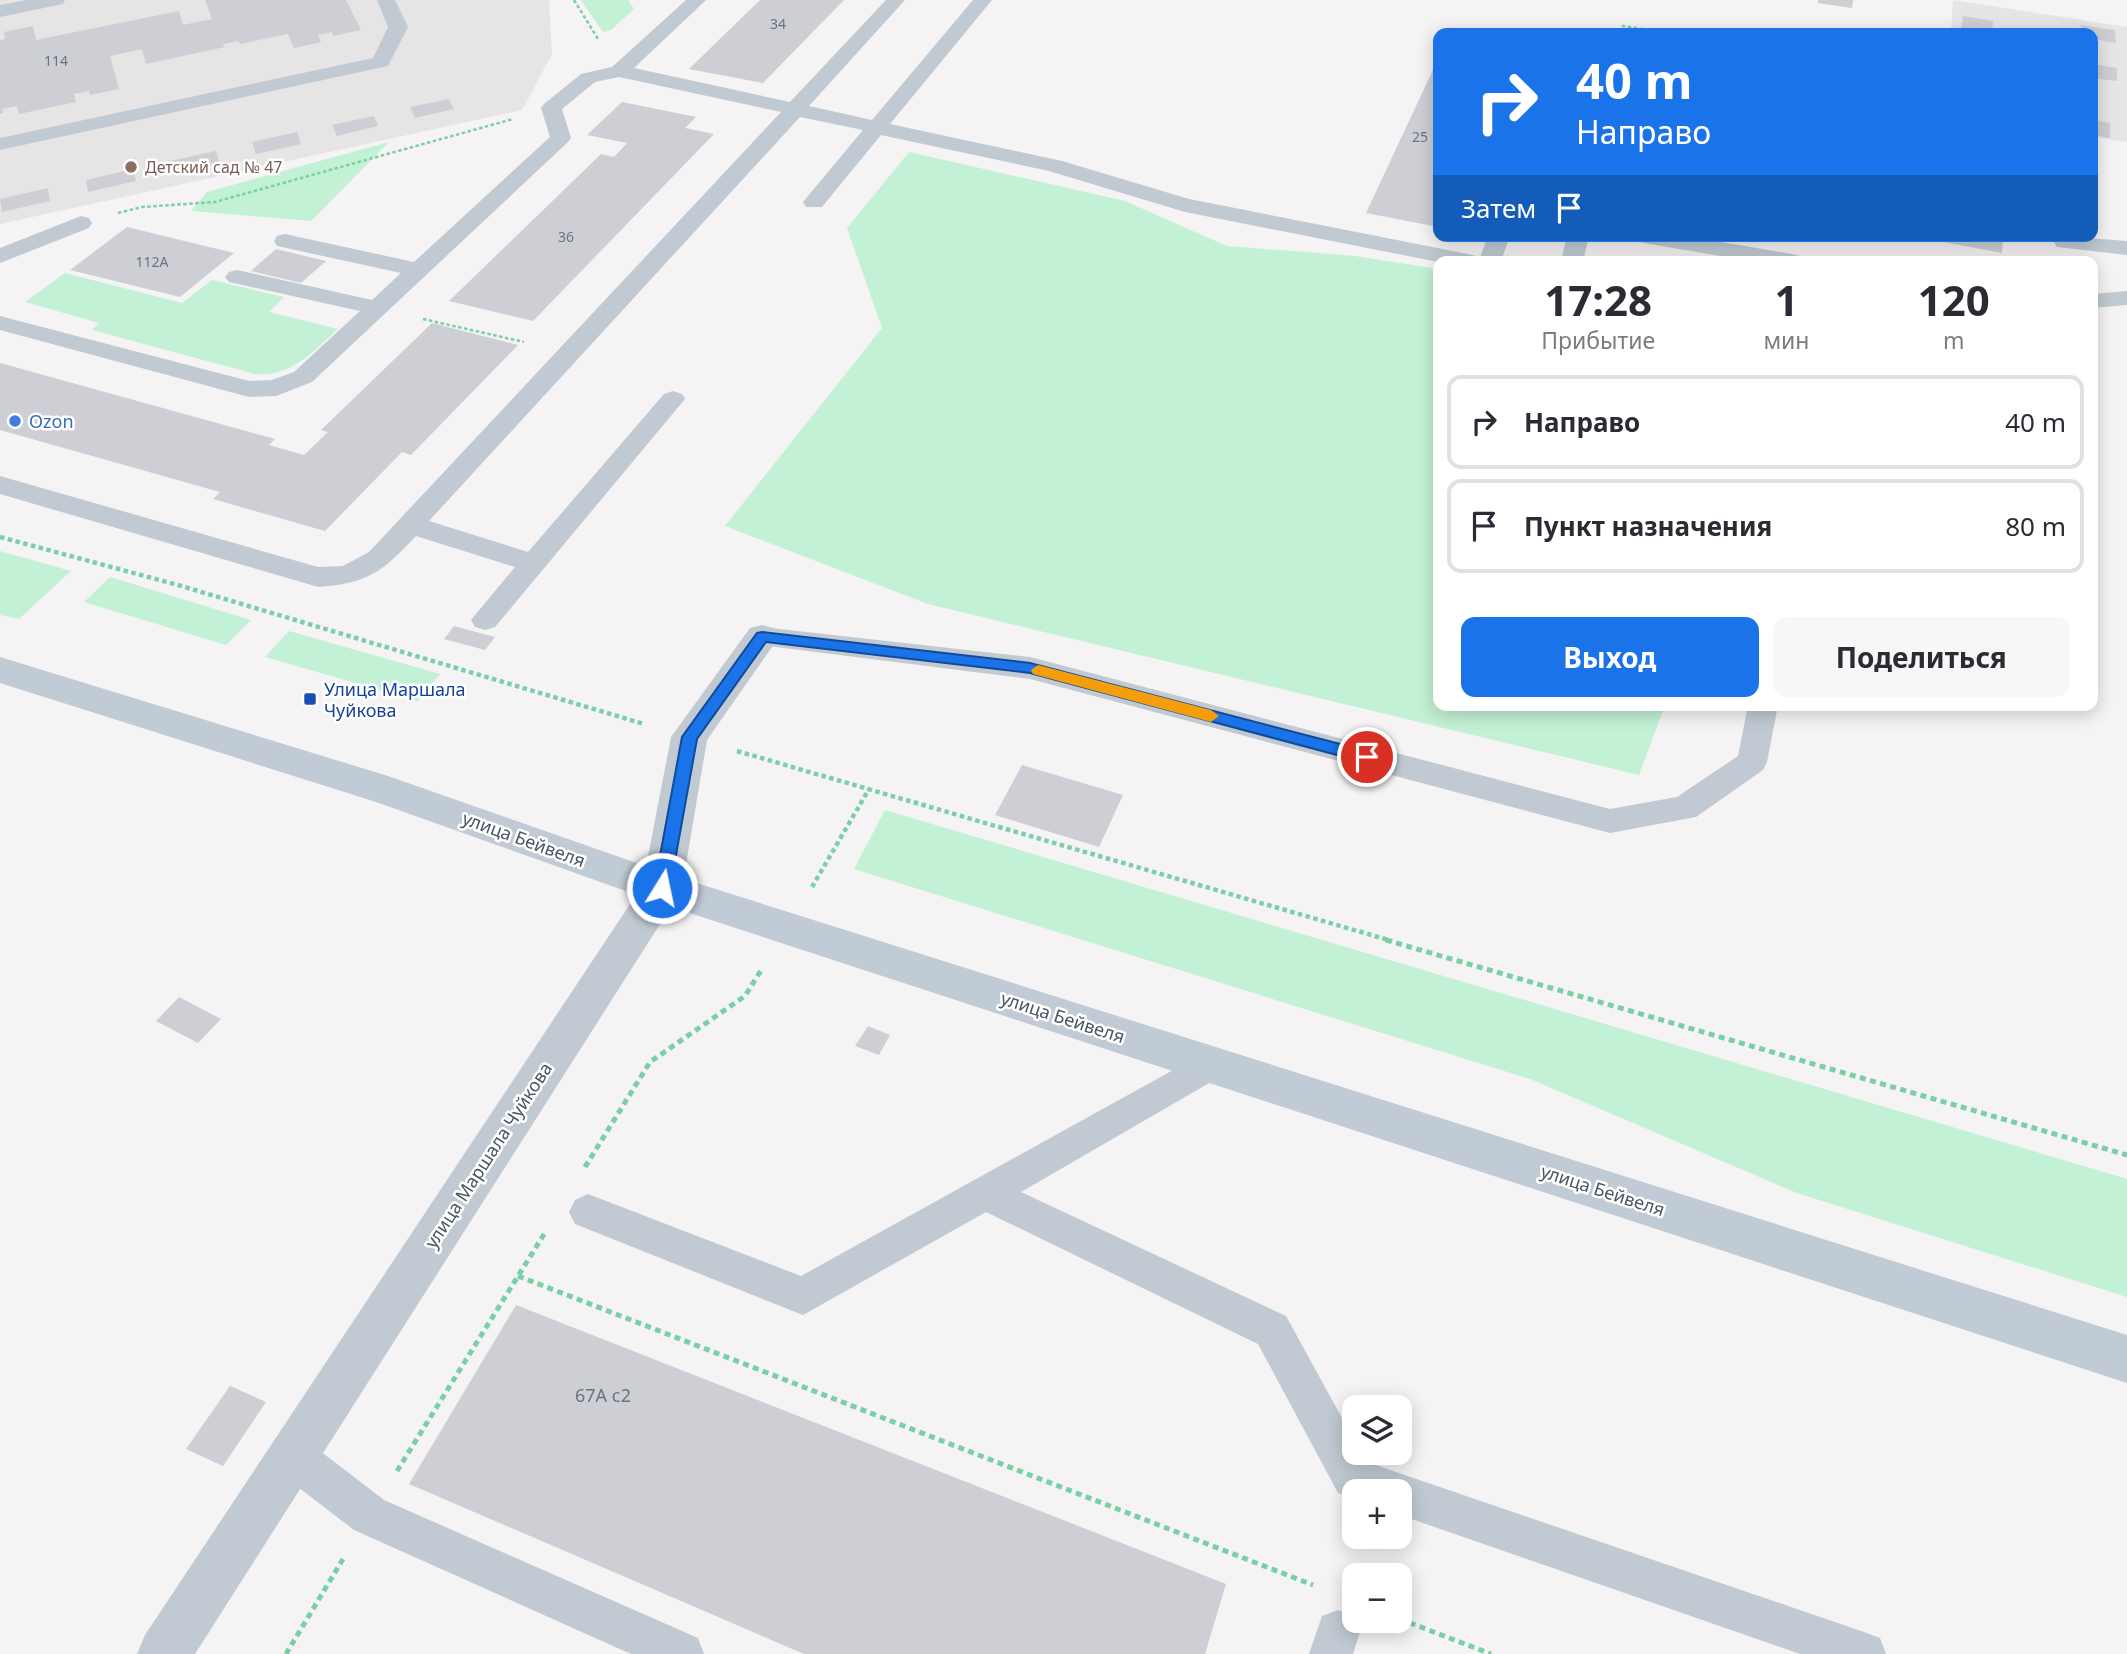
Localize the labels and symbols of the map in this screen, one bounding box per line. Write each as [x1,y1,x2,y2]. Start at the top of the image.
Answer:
house number: 34 [770,14,786,33]
house number: 114 [44,51,68,70]
house number: 25 [1412,127,1428,146]
place label: Детский сад № 47 [145,156,282,178]
marker: Детский сад № 47 [123,159,139,175]
house number: 36 [558,227,574,246]
house number: 112А [136,252,169,271]
place label: Ozon [29,409,74,433]
marker: Ozon [7,413,23,429]
place label: Улица Маршала Чуйкова [324,677,466,722]
marker: Улица Маршала Чуйкова [302,691,318,707]
pin [1337,727,1397,787]
street label: улица Бейвеля [459,806,589,872]
position arrow [625,851,699,925]
street label: улица Бейвеля [998,986,1128,1048]
street label: улица Маршала Чуйкова [419,1058,557,1252]
street label: улица Бейвеля [1538,1159,1668,1221]
house number: 67А с2 [575,1383,631,1407]

